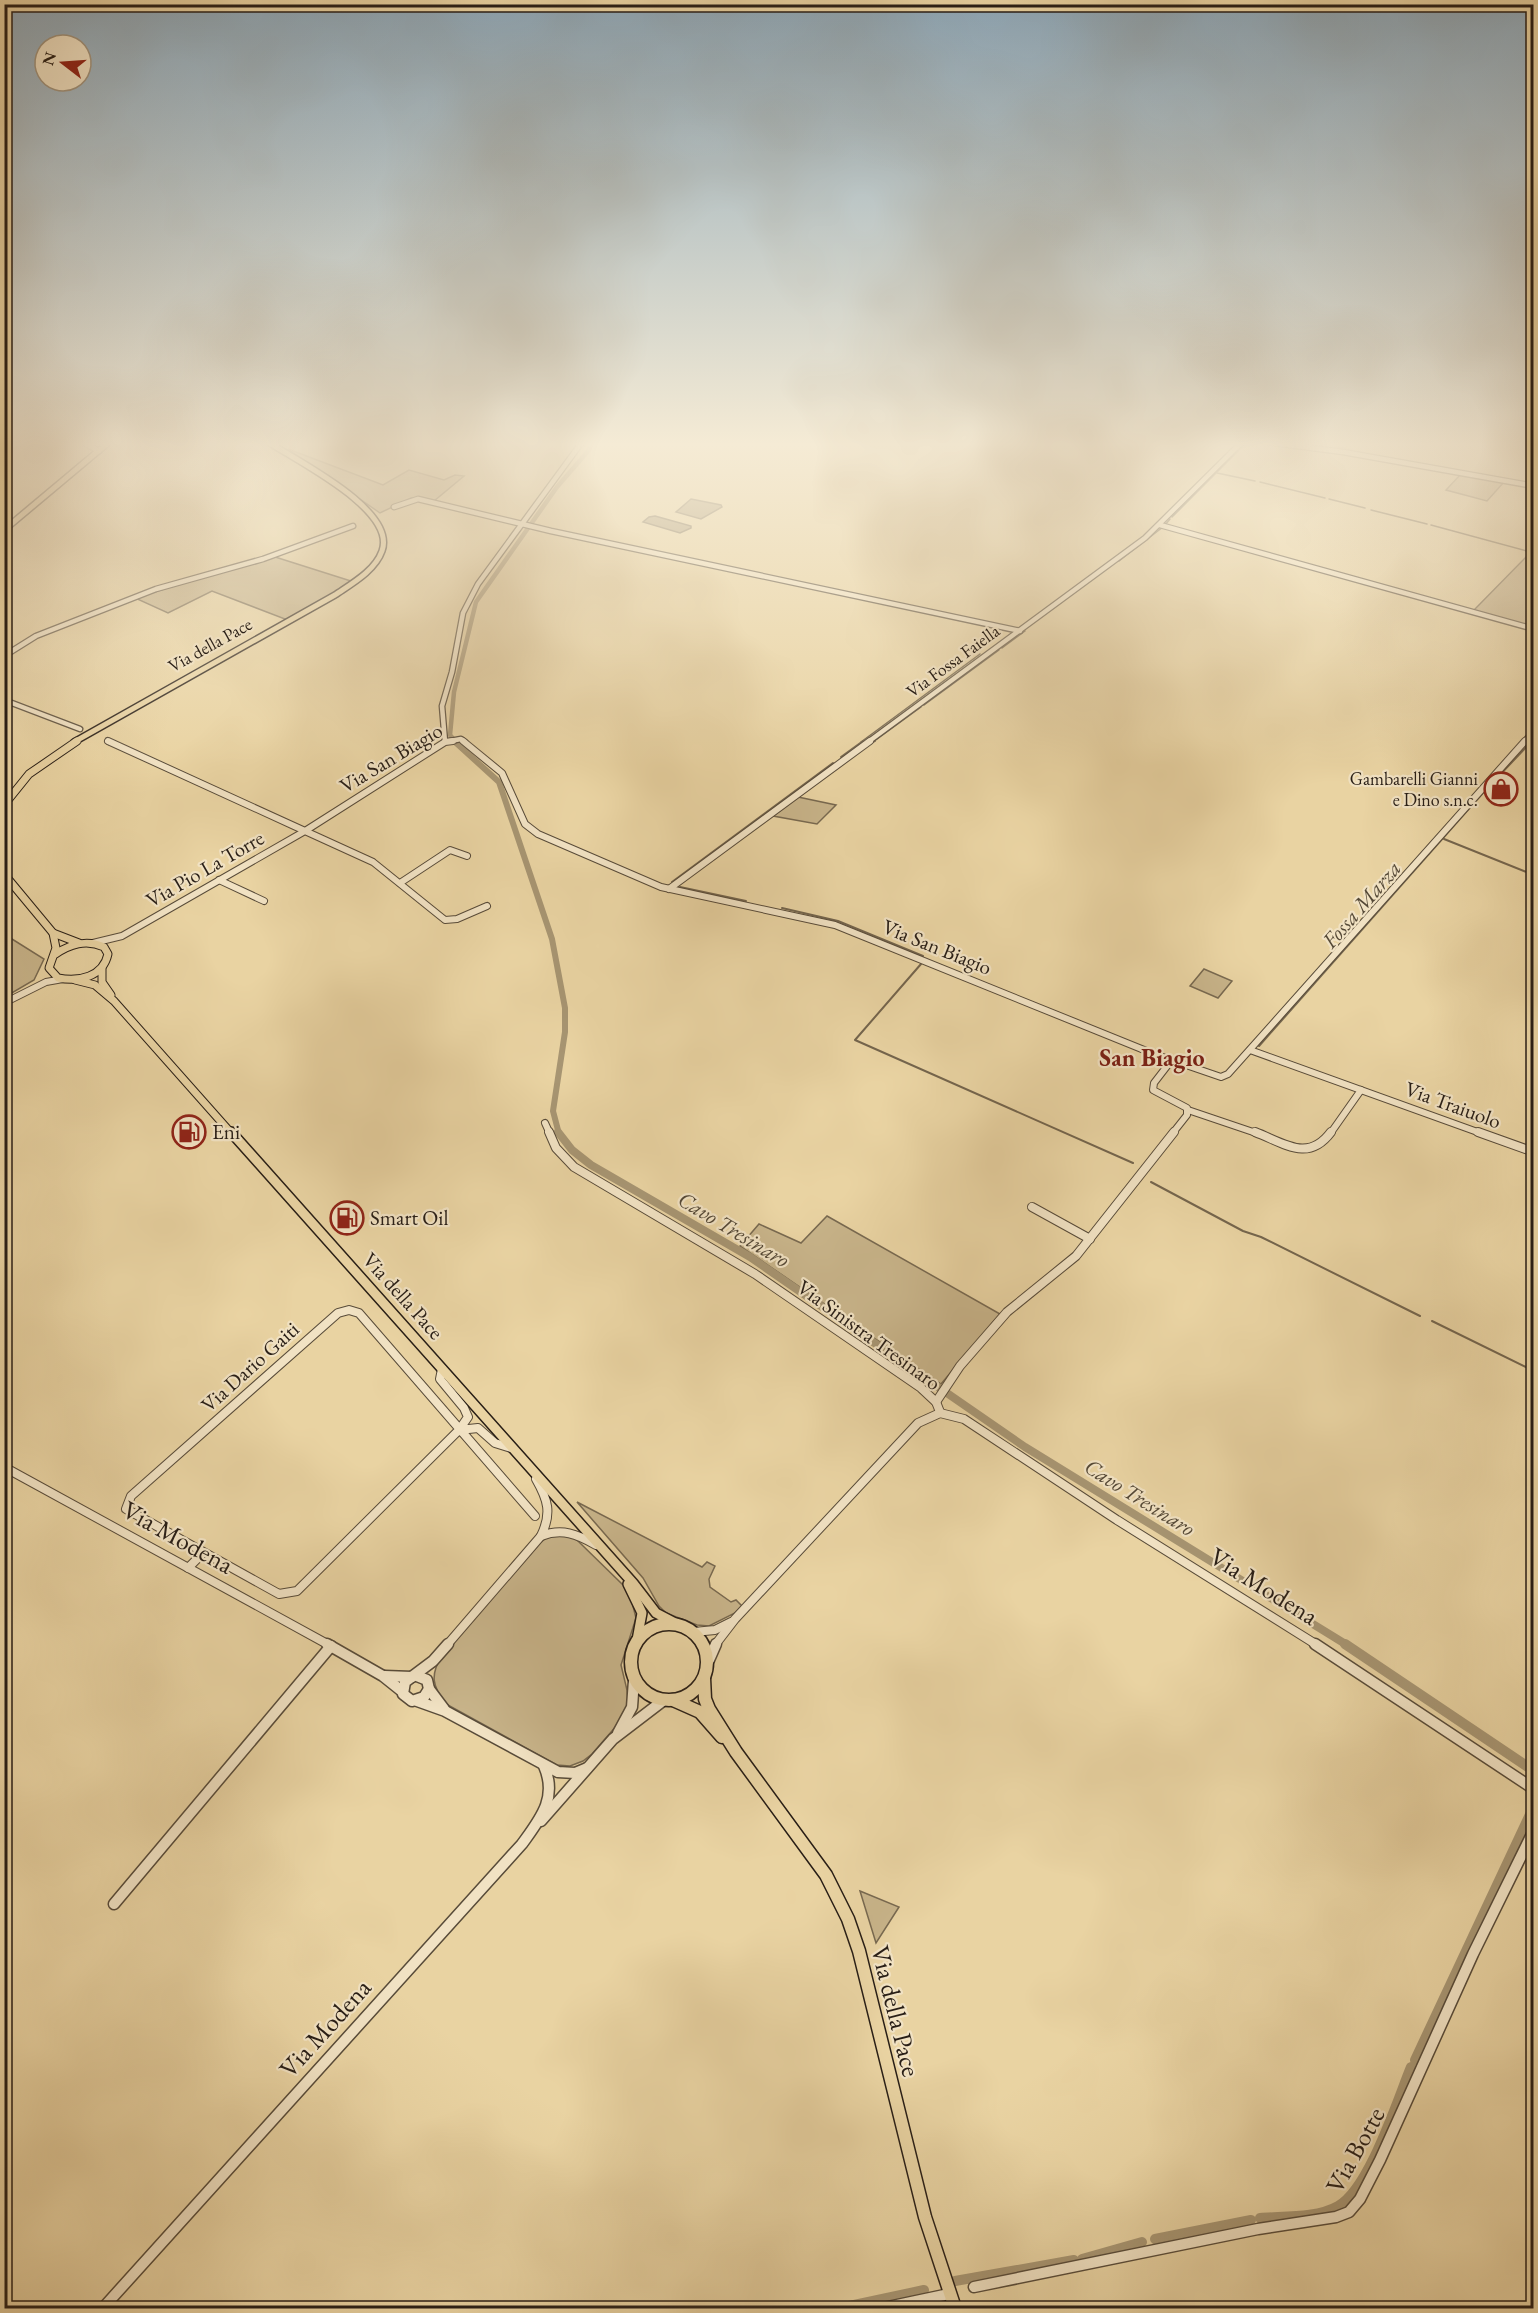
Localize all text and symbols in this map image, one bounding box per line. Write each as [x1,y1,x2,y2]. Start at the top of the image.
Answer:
north arrow [33,33,93,93]
text: N [37,49,61,68]
street label: Via della Pace [164,612,256,677]
street label: Via Fossa Faiella [901,618,1005,702]
street label: Via San Biagio [334,716,447,799]
place label: Gambarelli Gianni e Dino s.n.c. [1350,767,1479,811]
shop icon: Gambarelli Gianni e Dino s.n.c. [1483,771,1519,807]
street label: Via Pio La Torre [141,824,269,913]
water label: Fossa Marza [1315,854,1407,955]
street label: Via San Biagio [879,912,996,981]
district label: San Biagio [1099,1042,1205,1074]
street label: Via Traiuolo [1401,1075,1505,1134]
fuel station icon: Eni [171,1114,207,1150]
place label: Eni [212,1118,240,1145]
water label: Cavo Tresinaro [673,1185,795,1274]
fuel station icon: Smart Oil [329,1200,365,1236]
place label: Smart Oil [370,1204,449,1231]
street label: Via della Pace [357,1246,450,1345]
street label: Via Sinistra Tresinaro [792,1273,947,1396]
street label: Via Dario Gaiti [195,1315,304,1418]
water label: Cavo Tresinaro [1079,1452,1201,1543]
street label: Via Modena [116,1493,240,1582]
street label: Via Modena [1203,1539,1325,1633]
street label: Via della Pace [863,1942,929,2080]
street label: Via Modena [272,1971,379,2085]
street label: Via Botte [1317,2101,1393,2199]

